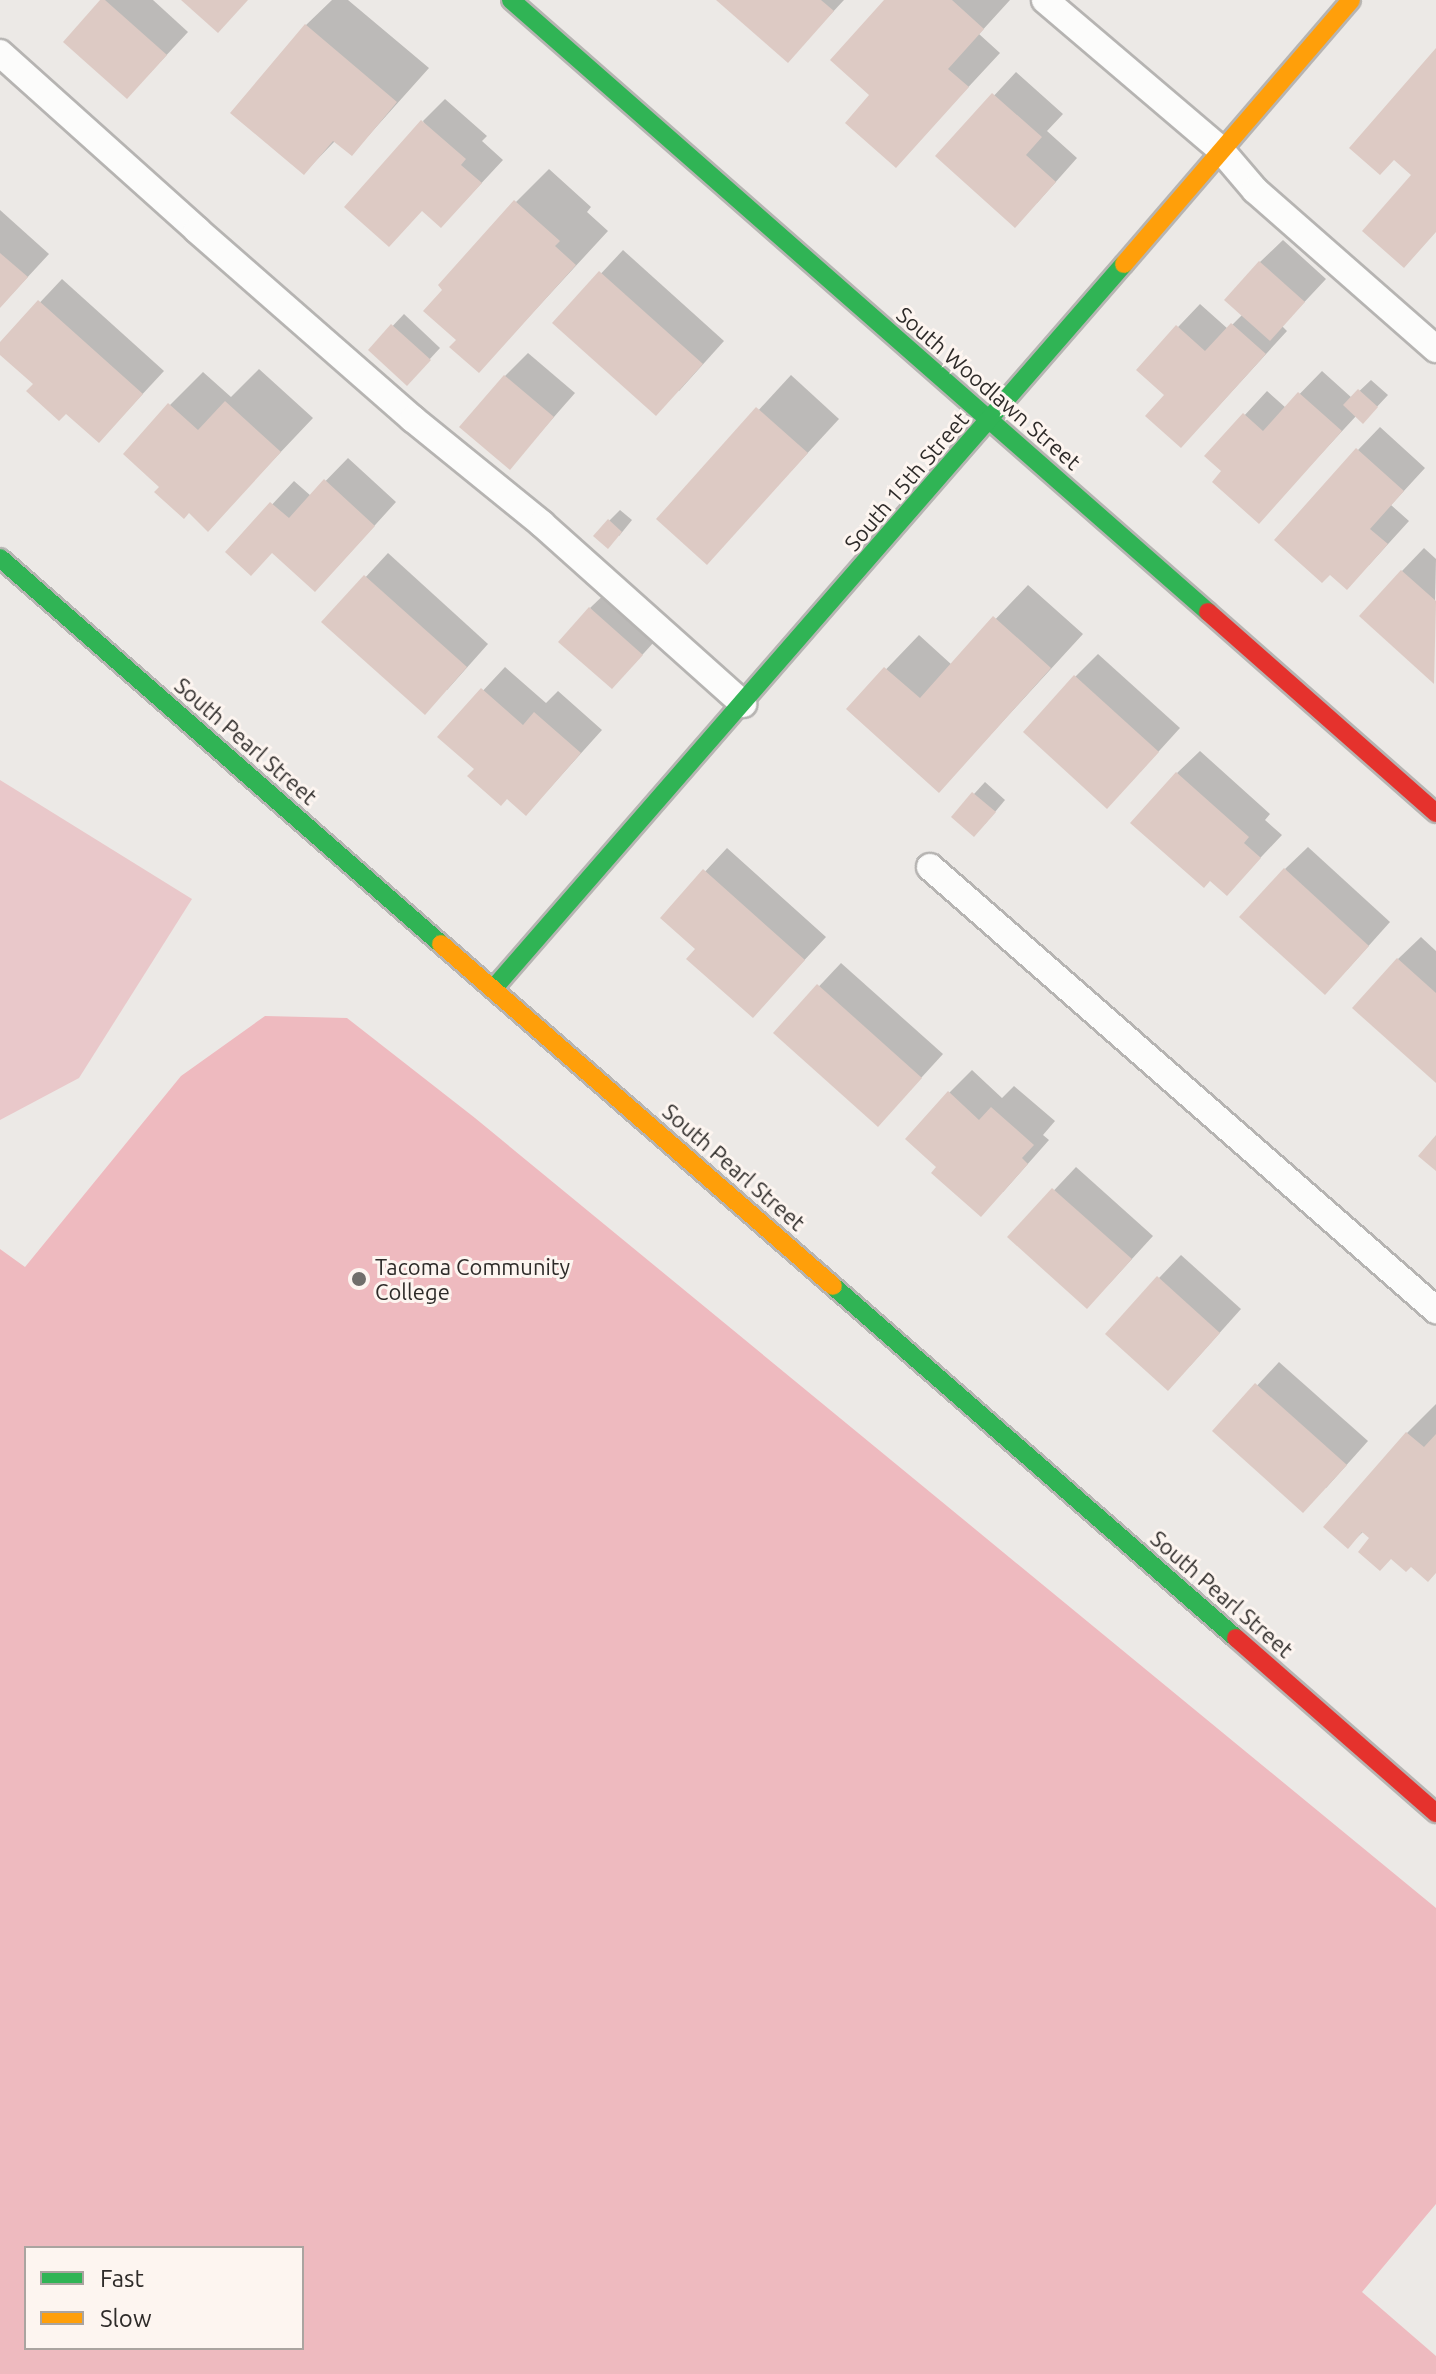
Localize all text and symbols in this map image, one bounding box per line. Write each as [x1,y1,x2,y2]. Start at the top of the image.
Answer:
street label: South Woodlawn Street [892,301,1086,475]
street label: South 15th Street [838,406,974,556]
street label: South Pearl Street [169,672,323,810]
street label: South Pearl Street [657,1098,811,1236]
place label: Tacoma Community College [375,1253,570,1304]
marker: Tacoma Community College [350,1270,368,1288]
street label: South Pearl Street [1145,1525,1299,1663]
legend [24,2246,304,2350]
text: Fast [100,2265,144,2292]
text: Slow [100,2305,152,2332]

